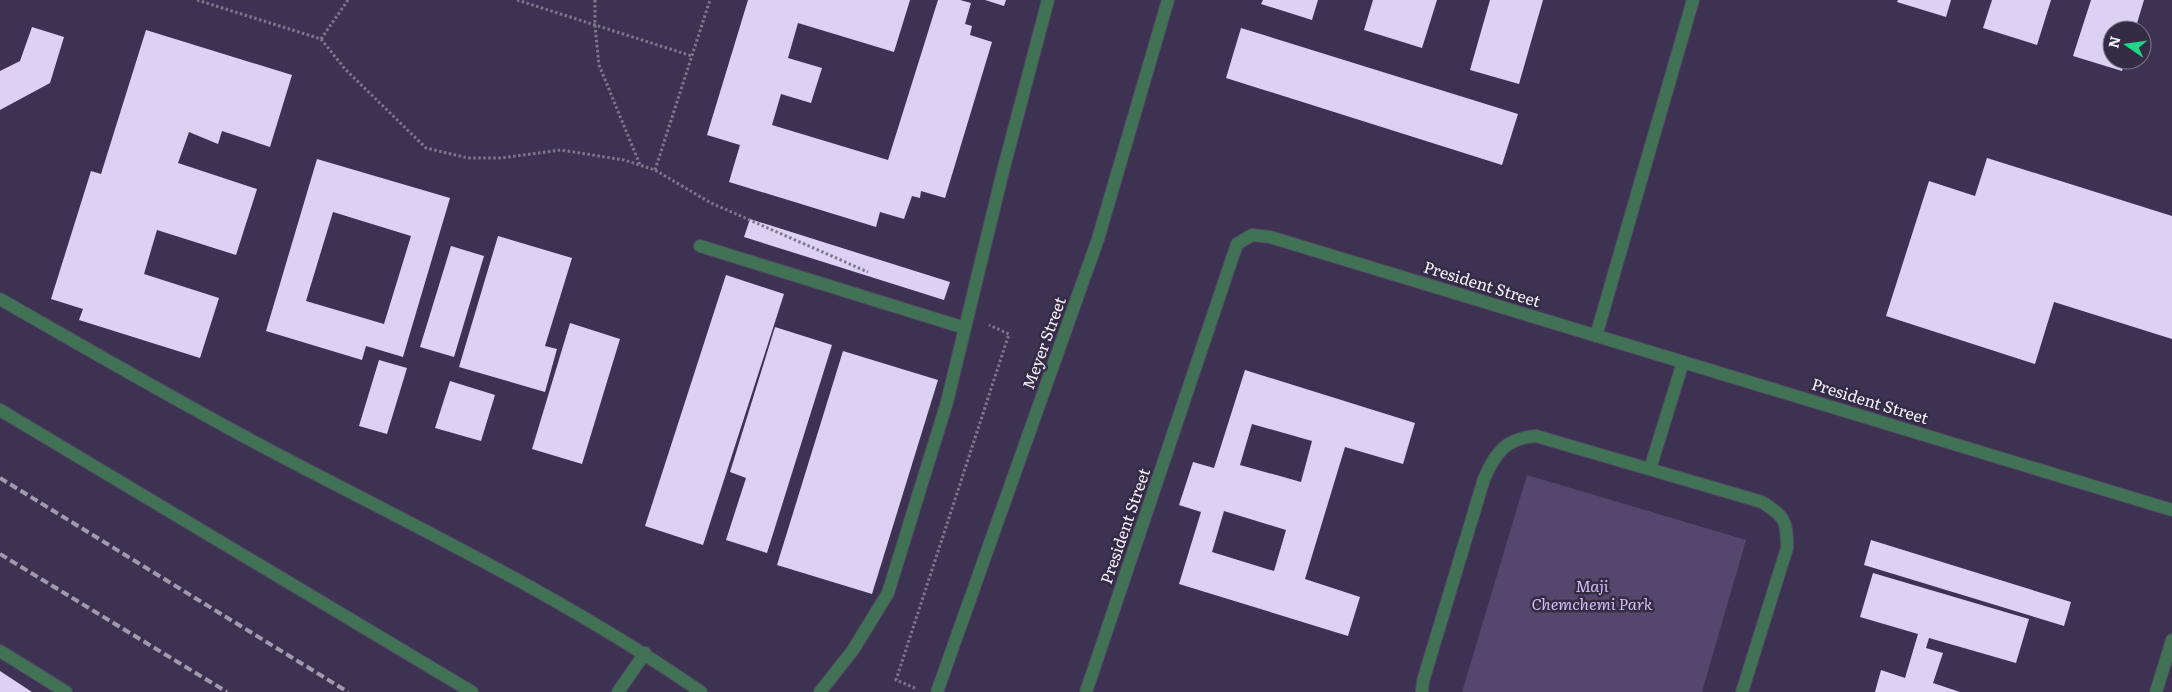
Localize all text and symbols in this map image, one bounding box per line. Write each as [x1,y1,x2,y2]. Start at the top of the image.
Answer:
north arrow [2102,20,2152,70]
text: N [2102,34,2124,50]
street label: President Street [1421,254,1544,312]
street label: Meyer Street [1015,292,1071,392]
street label: President Street [1809,371,1932,429]
street label: President Street [1093,464,1155,587]
park label: Maji Chemchemi Park [1532,573,1653,615]

